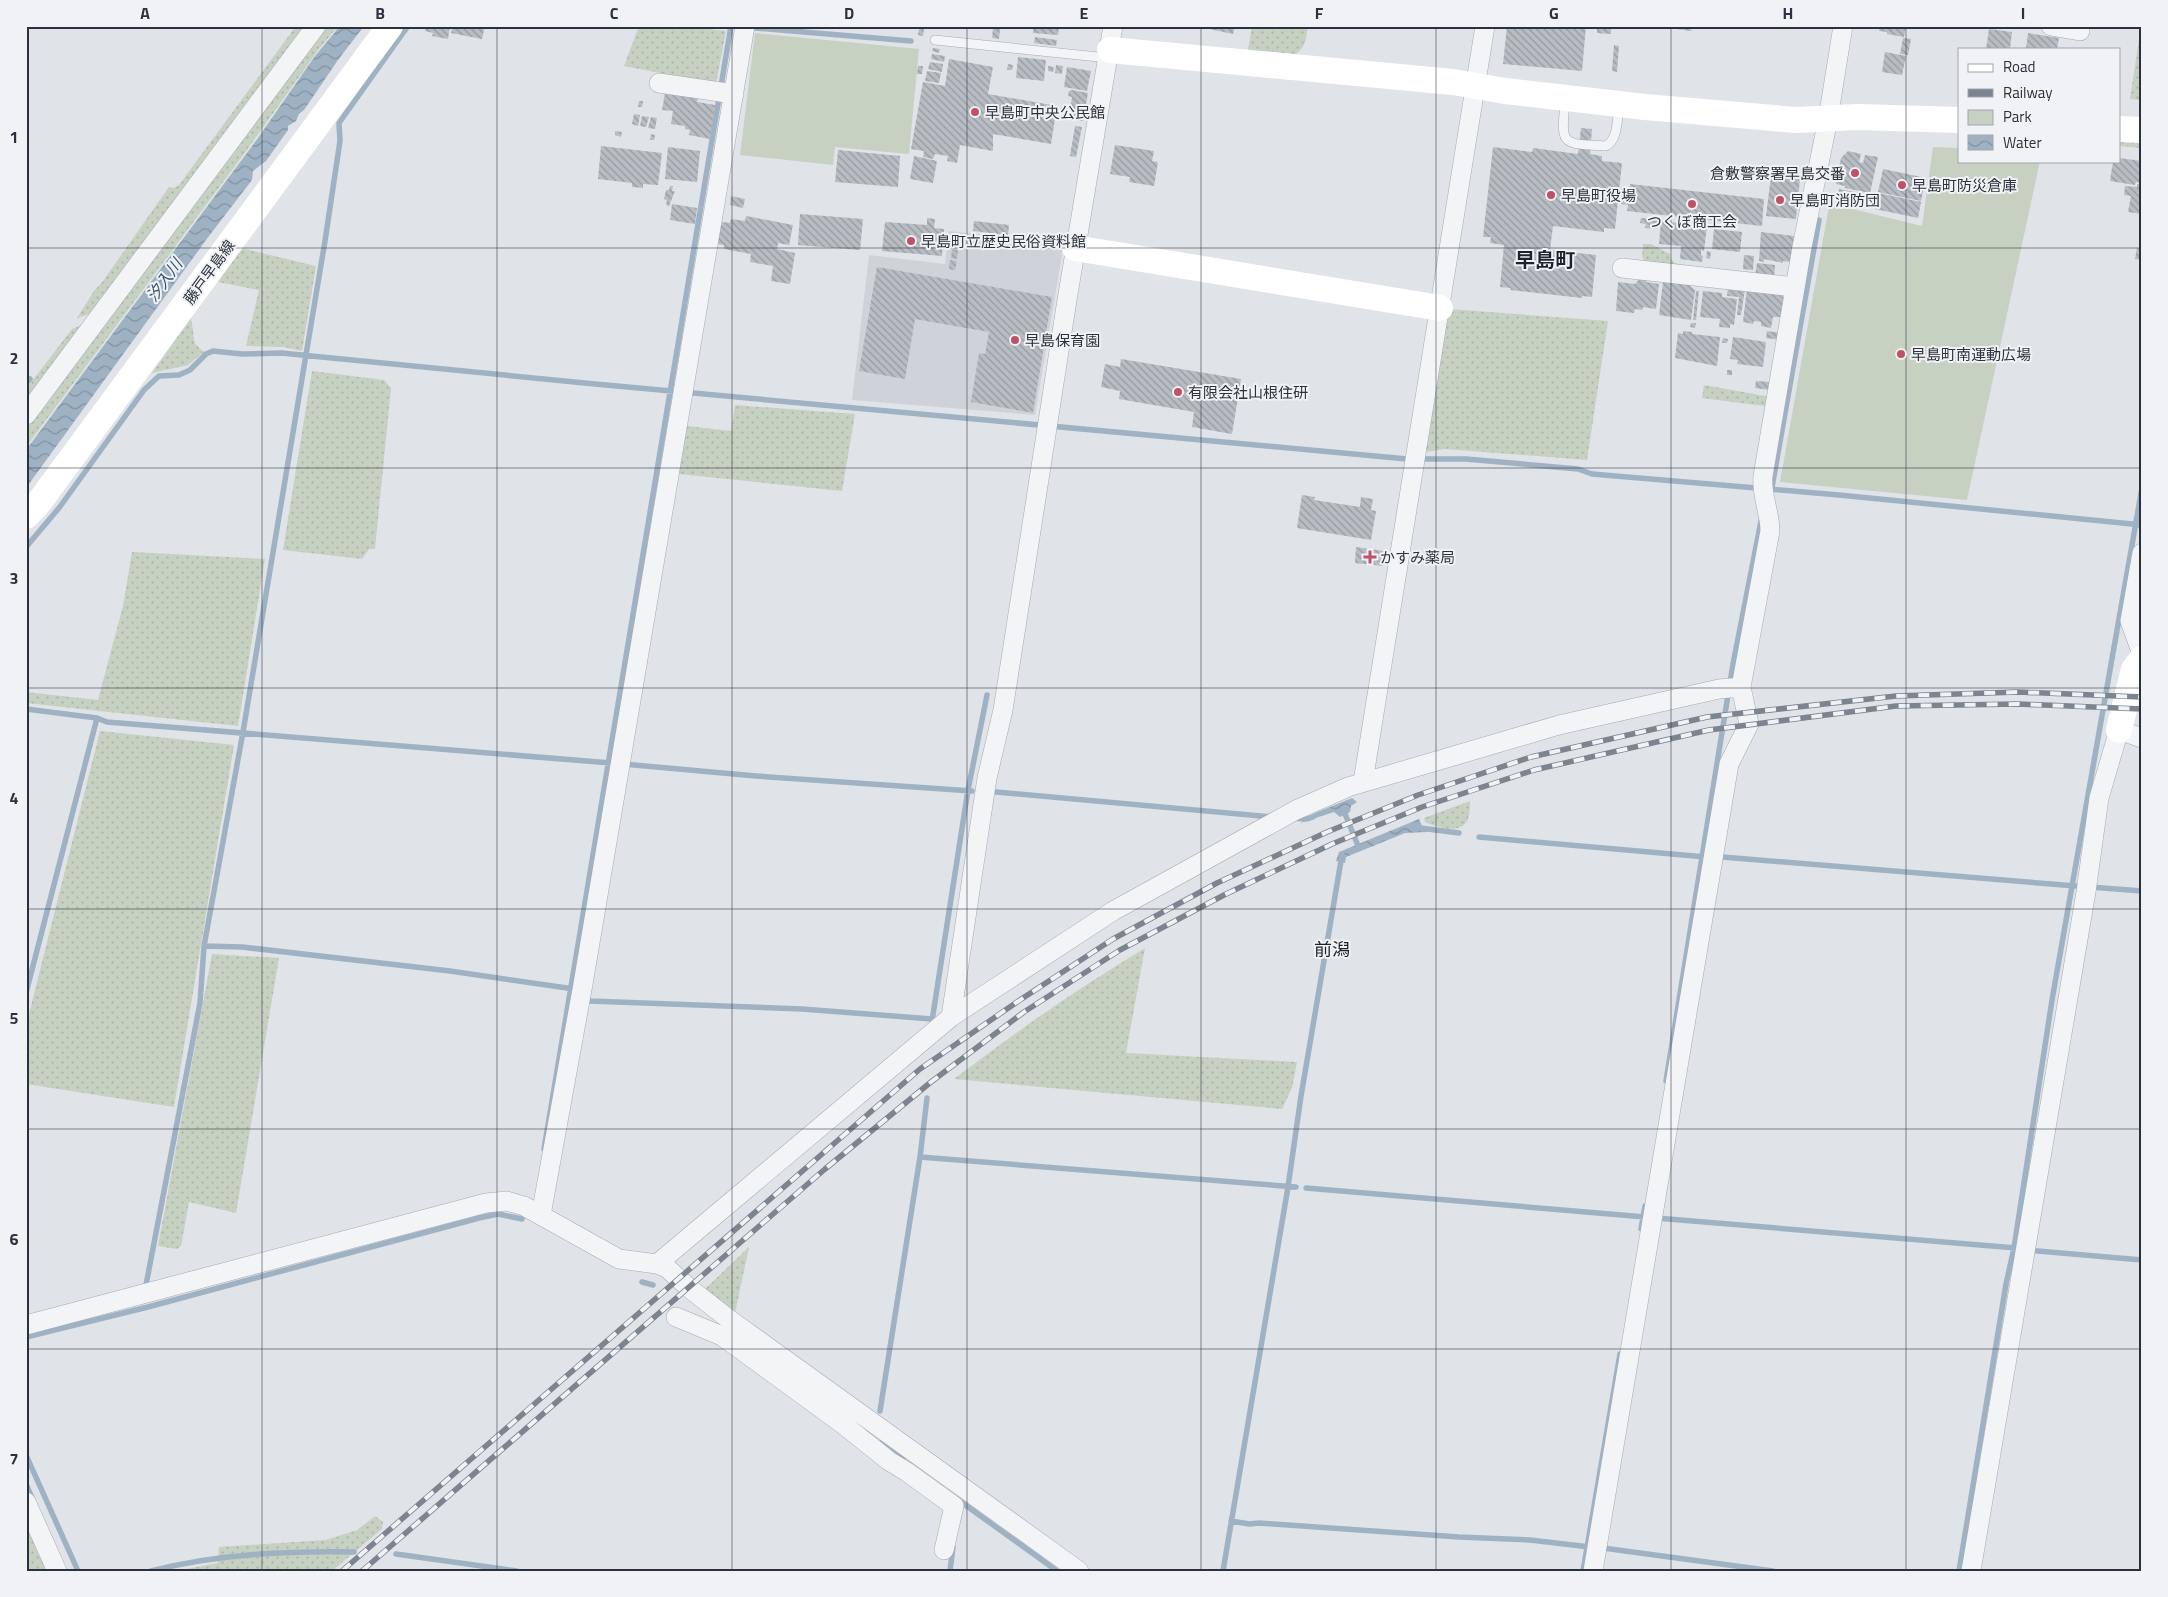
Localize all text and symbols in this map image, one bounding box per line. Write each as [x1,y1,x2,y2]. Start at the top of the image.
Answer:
text: A [140,1,150,25]
text: B [375,1,385,25]
text: C [610,1,619,25]
text: D [844,1,854,25]
text: E [1080,1,1089,25]
text: F [1315,1,1324,25]
text: G [1549,1,1559,25]
text: H [1783,1,1793,25]
text: I [2021,1,2025,25]
legend [1958,48,2120,162]
text: Road [2003,55,2035,78]
text: Railway [2003,81,2053,104]
place label: 早島町中央公民館 [985,101,1105,124]
text: Park [2003,105,2032,128]
marker: 早島町中央公民館 [969,106,981,118]
text: 1 [10,125,18,149]
text: Water [2003,131,2042,154]
place label: 倉敷警察署早島交番 [1710,162,1845,185]
marker: 倉敷警察署早島交番 [1849,167,1861,179]
place label: 早島町防災倉庫 [1912,174,2017,197]
marker: 早島町防災倉庫 [1896,179,1908,191]
place label: 早島町役場 [1561,184,1636,207]
marker: 早島町役場 [1545,189,1557,201]
place label: 早島町消防団 [1790,189,1880,212]
marker: 早島町消防団 [1774,194,1786,206]
marker: つくぼ商工会 [1686,198,1698,210]
place label: つくぼ商工会 [1647,210,1737,233]
place label: 早島町立歴史民俗資料館 [921,230,1086,253]
street label: 藤戸早島線 [178,235,240,309]
marker: 早島町立歴史民俗資料館 [905,235,917,247]
district label: 早島町 [1515,244,1575,275]
water label: 汐入川 [140,252,189,306]
place label: 早島保育園 [1025,329,1100,352]
marker: 早島保育園 [1009,334,1021,346]
place label: 早島町南運動広場 [1911,343,2031,366]
text: 2 [10,346,18,370]
marker: 早島町南運動広場 [1895,348,1907,360]
place label: 有限会社山根住研 [1188,381,1308,404]
marker: 有限会社山根住研 [1172,386,1184,398]
place label: かすみ薬局 [1380,546,1455,569]
marker: かすみ薬局 [1364,551,1376,563]
text: 3 [10,566,18,590]
text: 4 [10,786,19,810]
district label: 前潟 [1314,936,1350,963]
text: 5 [10,1006,19,1030]
text: 6 [10,1227,19,1251]
text: 7 [10,1447,18,1471]

